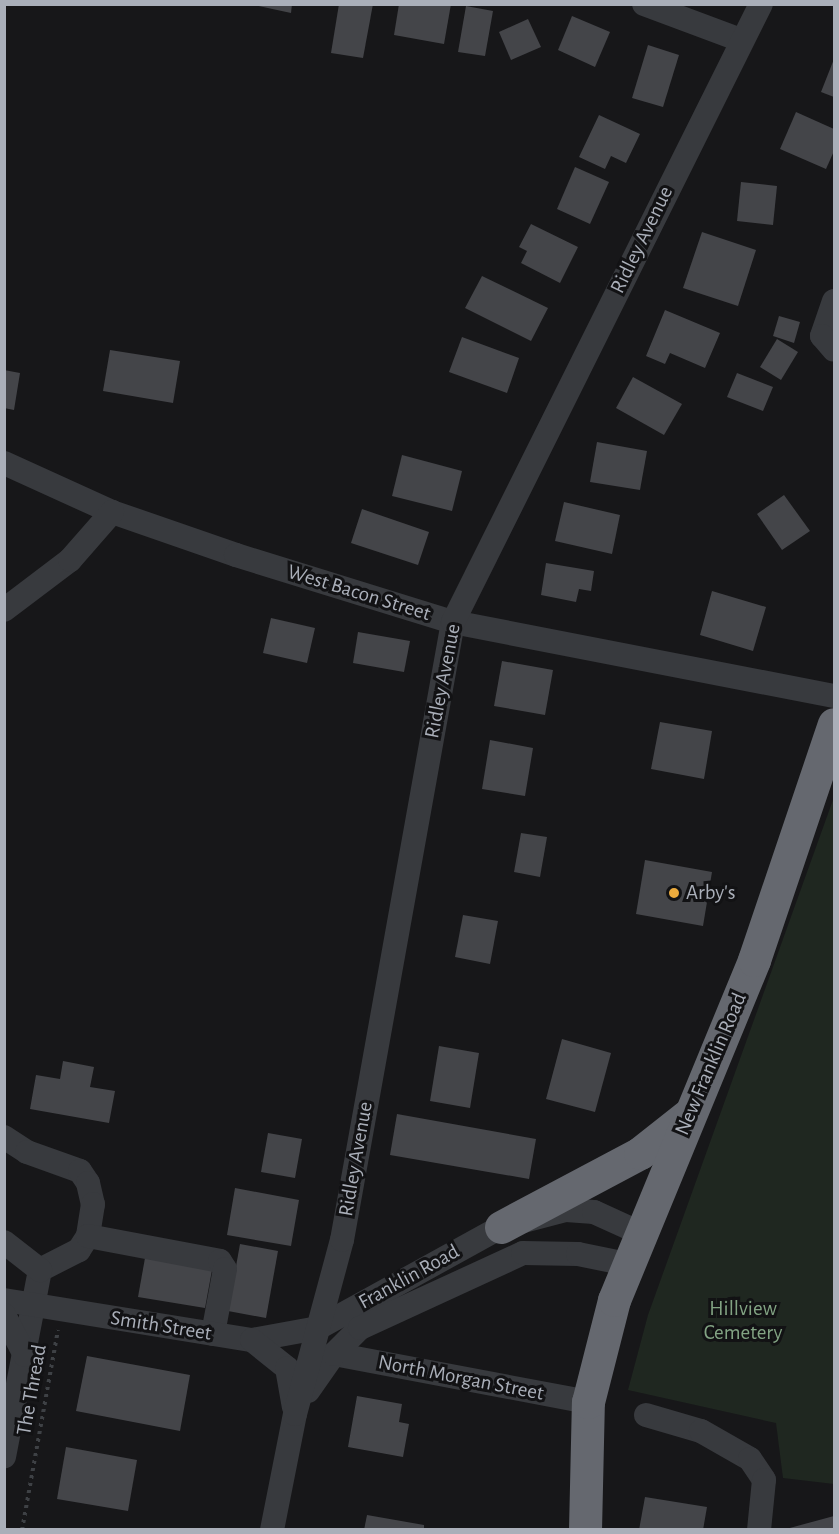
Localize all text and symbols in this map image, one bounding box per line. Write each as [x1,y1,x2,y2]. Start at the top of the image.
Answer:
street label: Ridley Avenue [605,182,679,298]
street label: West Bacon Street [284,559,434,627]
street label: Ridley Avenue [420,622,466,740]
place label: Arby's [686,880,735,906]
marker: Arby's [667,886,681,900]
street label: New Franklin Road [670,989,752,1139]
street label: Ridley Avenue [334,1100,378,1218]
street label: Franklin Road [354,1239,464,1315]
park label: Hillview Cemetery [704,1296,782,1346]
street label: Smith Street [109,1306,213,1346]
street label: The Thread [12,1343,52,1437]
street label: North Morgan Street [376,1350,546,1406]

